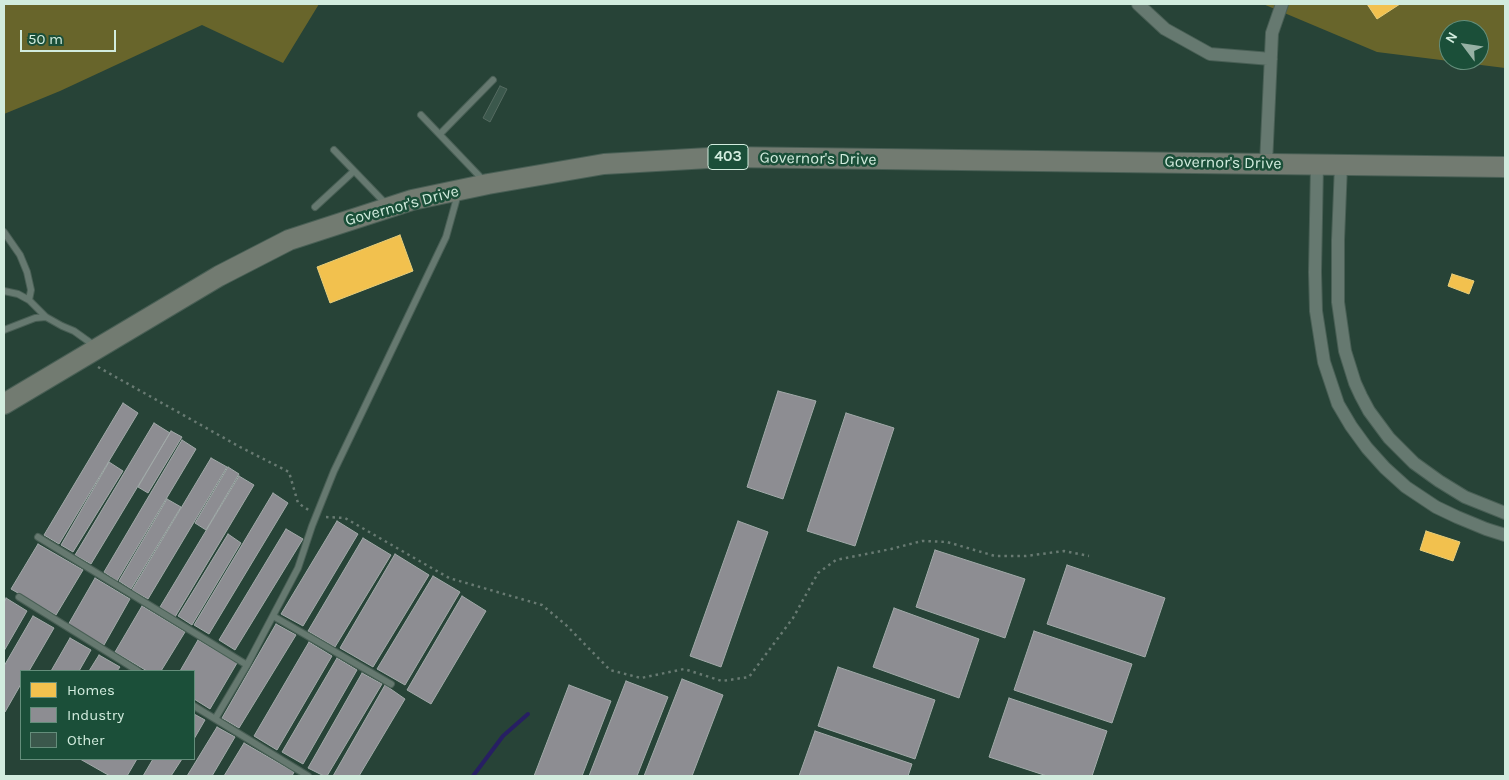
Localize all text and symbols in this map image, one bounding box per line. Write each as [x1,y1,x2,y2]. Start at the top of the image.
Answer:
scale bar [22,20,119,52]
north arrow [1439,20,1489,70]
text: N [1442,29,1461,46]
text: 50 m [28,30,63,48]
road number: 403 [708,144,748,170]
street label: Governor's Drive [759,148,877,170]
street label: Governor's Drive [1164,152,1282,174]
street label: Governor's Drive [343,182,461,230]
legend [20,670,195,760]
text: Homes [67,681,115,699]
text: Industry [67,706,124,724]
text: Other [67,731,105,749]

